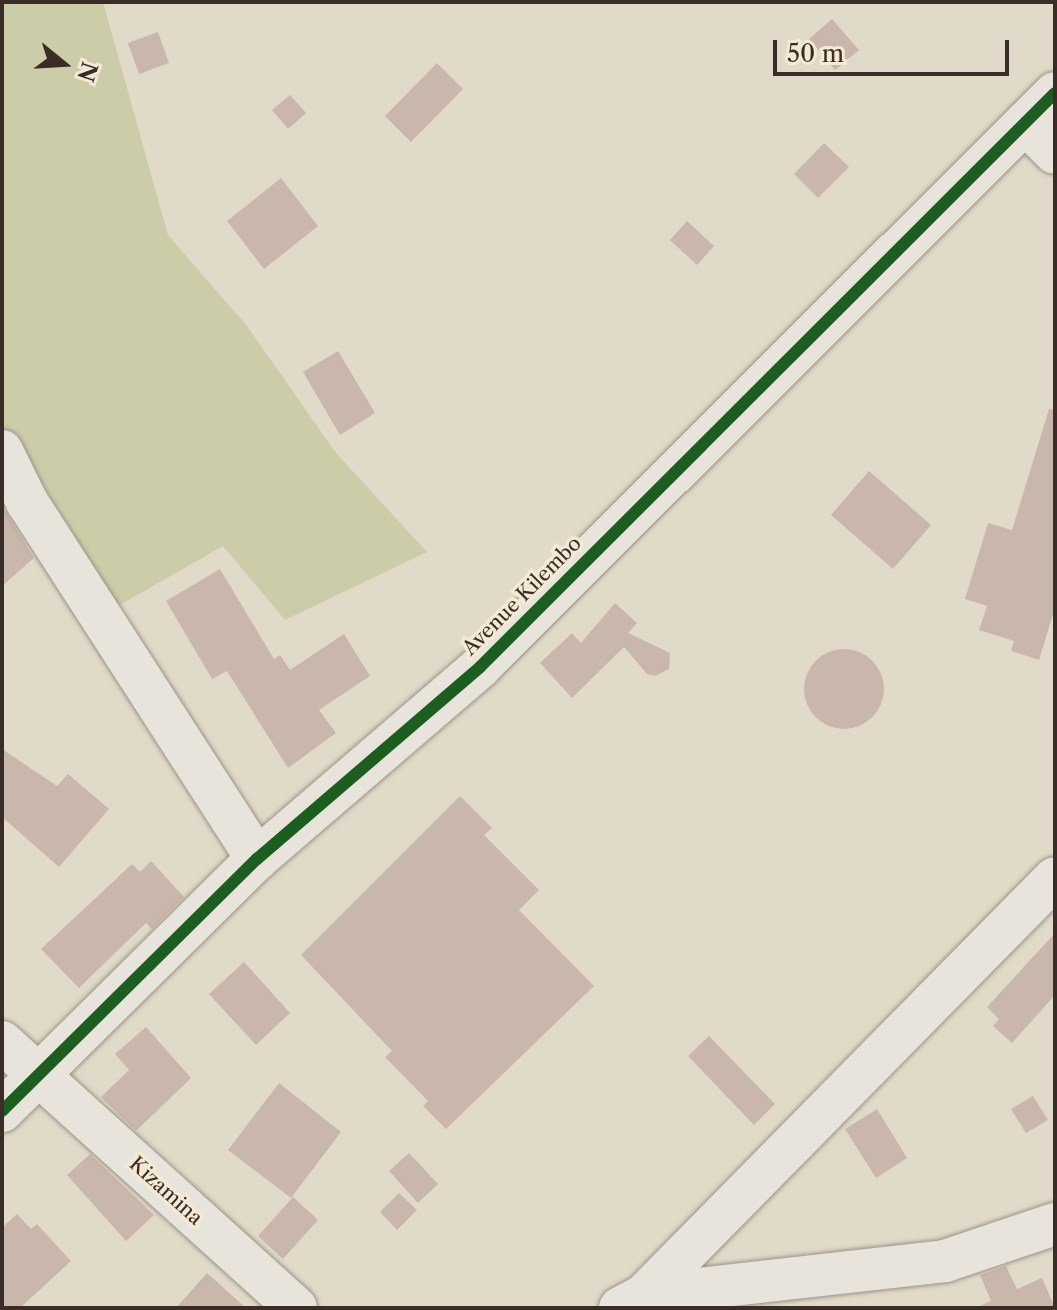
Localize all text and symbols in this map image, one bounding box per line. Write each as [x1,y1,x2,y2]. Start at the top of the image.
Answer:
north arrow [24,24,104,104]
scale bar [777,24,1013,74]
text: 50 m [787,39,844,68]
text: N [72,58,103,85]
street label: Avenue Kilembo [458,532,586,660]
street label: Kizamina [124,1152,208,1230]

